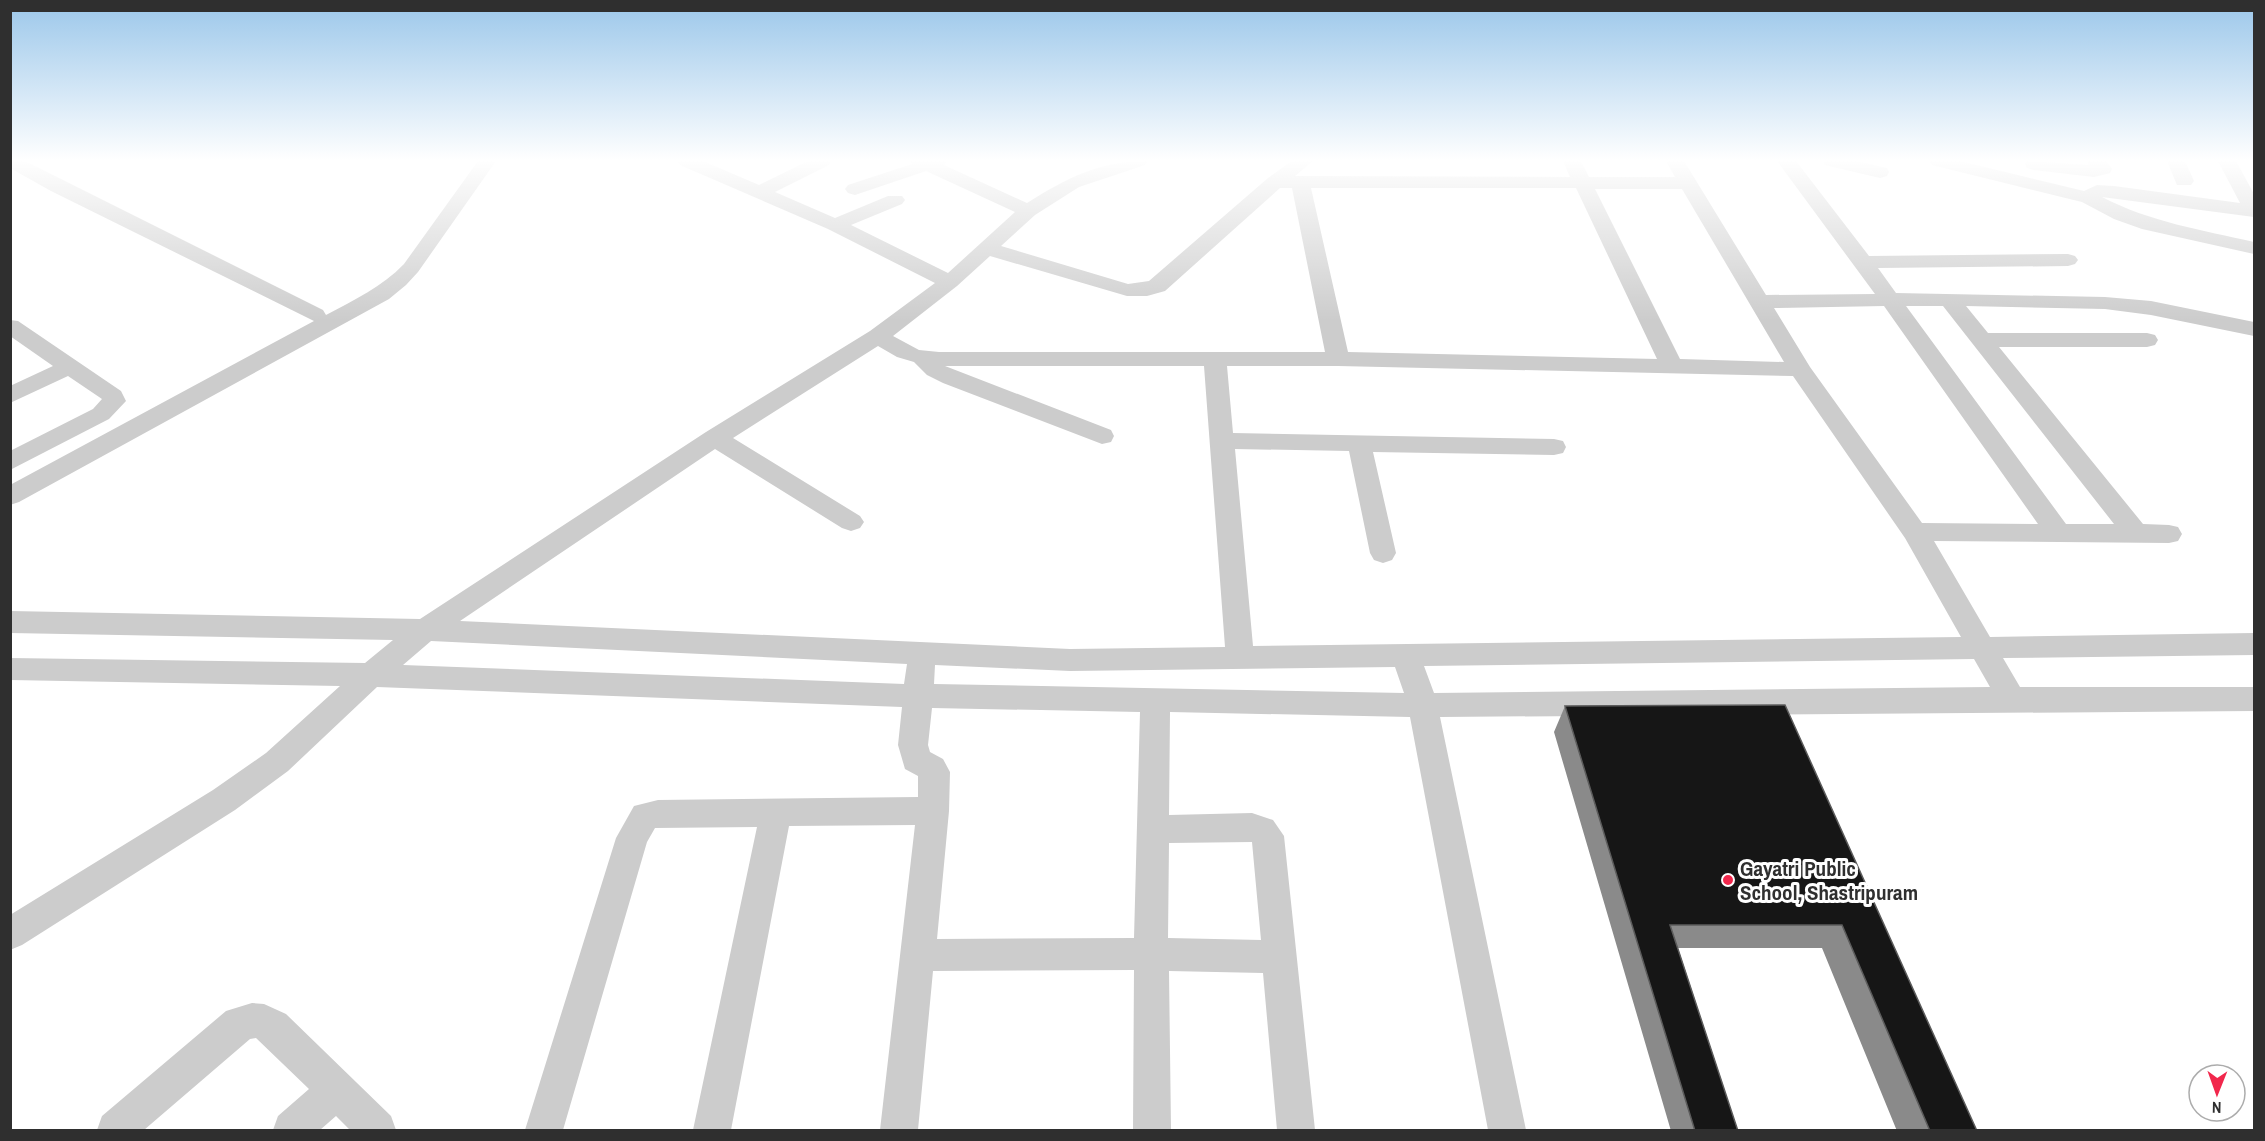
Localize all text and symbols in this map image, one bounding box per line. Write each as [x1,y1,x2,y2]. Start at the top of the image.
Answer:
place label: Gayatri Public School, Shastripuram [1740,854,1918,907]
marker: Gayatri Public School, Shastripuram [1721,873,1735,887]
north arrow [2187,1063,2247,1123]
text: N [2212,1097,2222,1119]

